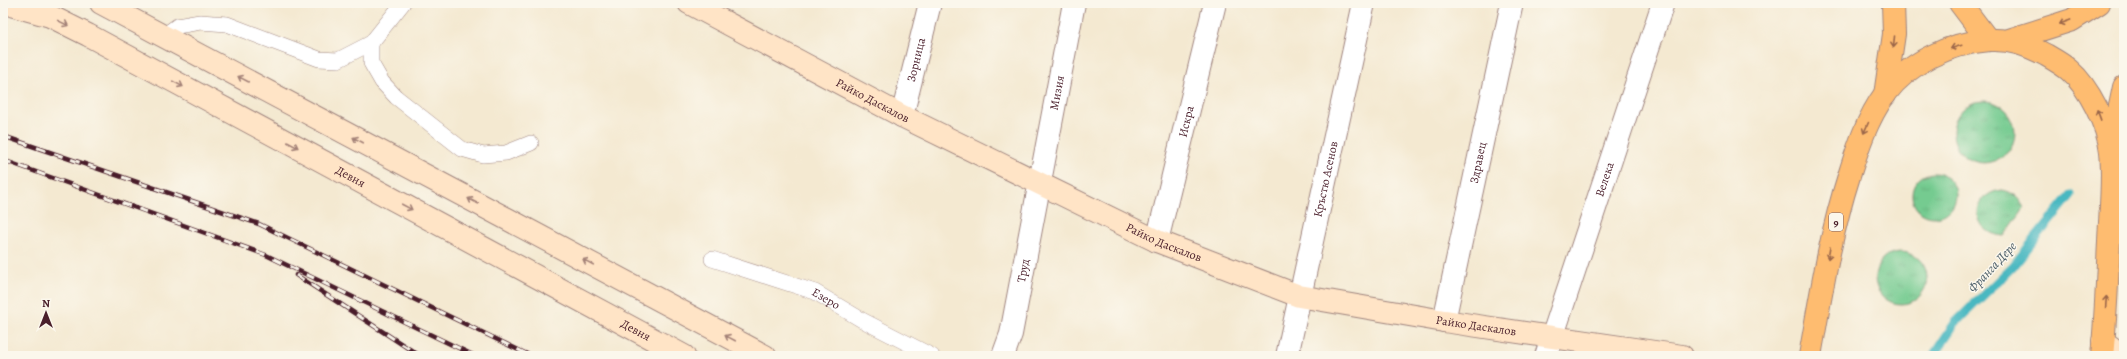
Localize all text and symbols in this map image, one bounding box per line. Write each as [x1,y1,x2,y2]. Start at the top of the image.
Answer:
one-way arrow [2060,19,2072,27]
one-way arrow [57,20,69,27]
one-way arrow [1890,35,1897,48]
street label: Зорница [903,36,929,83]
one-way arrow [1950,44,1963,51]
street label: Райко Даскалов [833,74,912,127]
street label: Мизия [1046,74,1068,111]
one-way arrow [238,75,250,82]
one-way arrow [172,80,184,88]
street label: Искра [1175,104,1198,139]
one-way arrow [2095,109,2103,121]
one-way arrow [1861,122,1869,134]
one-way arrow [352,135,364,143]
street label: Кръстю Асенов [1310,139,1342,219]
street label: Здравец [1466,140,1490,185]
one-way arrow [287,142,299,150]
street label: Велека [1591,160,1618,199]
street label: Девня [333,162,368,191]
one-way arrow [467,196,479,204]
one-way arrow [401,204,413,211]
road number: 9 [1829,213,1843,231]
street label: Райко Даскалов [1123,219,1204,266]
water label: Франга Дере [1964,238,2020,296]
one-way arrow [1825,246,1833,259]
one-way arrow [582,257,594,265]
street label: Труд [1013,257,1033,284]
street label: Езеро [809,284,843,313]
north arrow [26,293,66,333]
text: N [42,296,50,311]
one-way arrow [2102,296,2109,309]
street label: Райко Даскалов [1435,312,1518,340]
street label: Девня [618,315,654,345]
one-way arrow [725,333,737,341]

